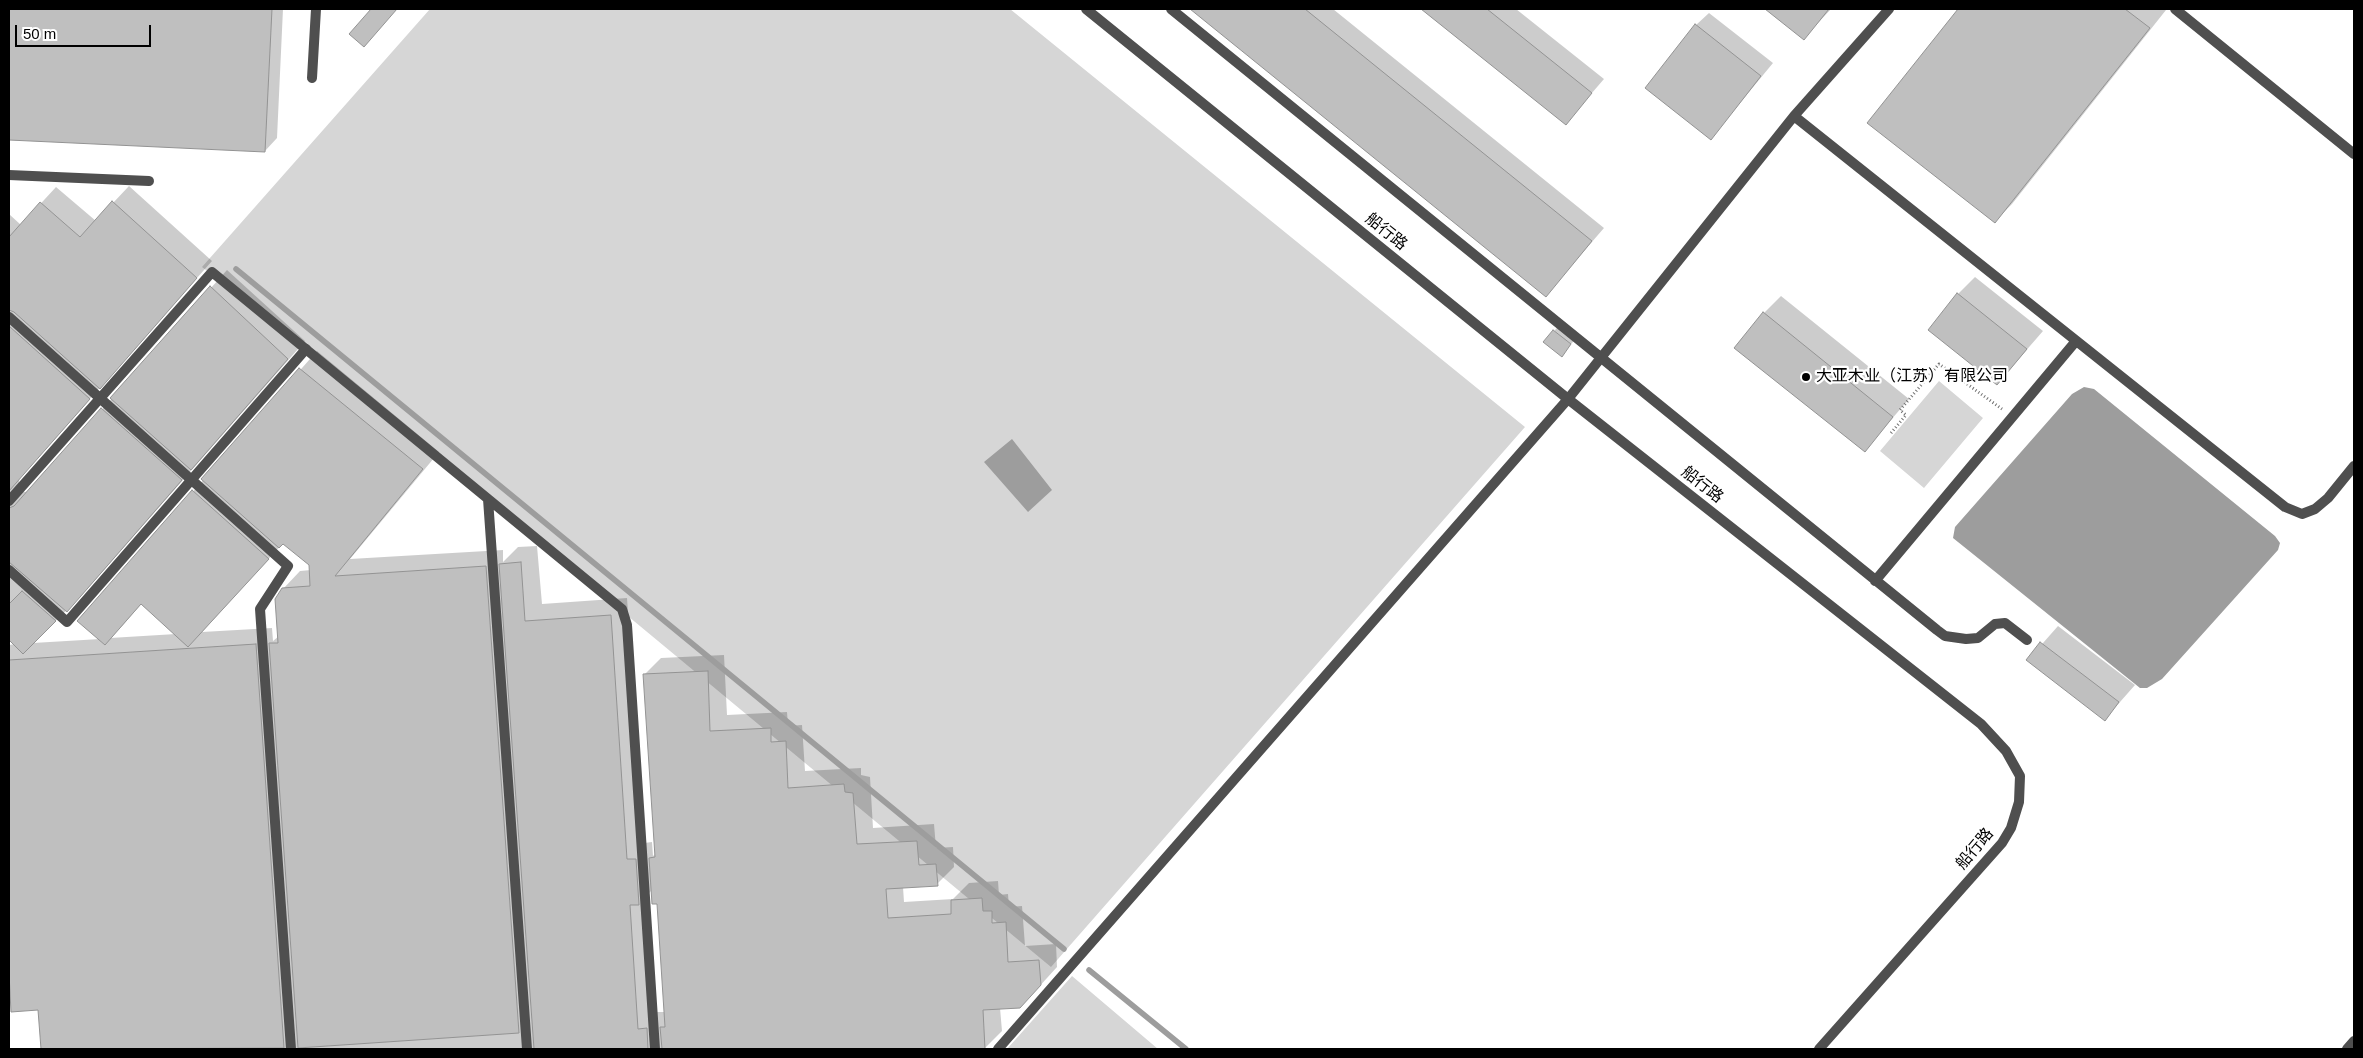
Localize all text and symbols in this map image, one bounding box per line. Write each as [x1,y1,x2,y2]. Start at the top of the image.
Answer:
scale bar [18,15,154,47]
text: 50 m [23,25,56,42]
street label: 船行路 [1361,209,1411,255]
place label: 大亚木业（江苏）有限公司 [1816,367,2008,387]
marker: 大亚木业（江苏）有限公司 [1800,371,1812,383]
street label: 船行路 [1677,463,1727,507]
street label: 船行路 [1952,824,1998,874]

